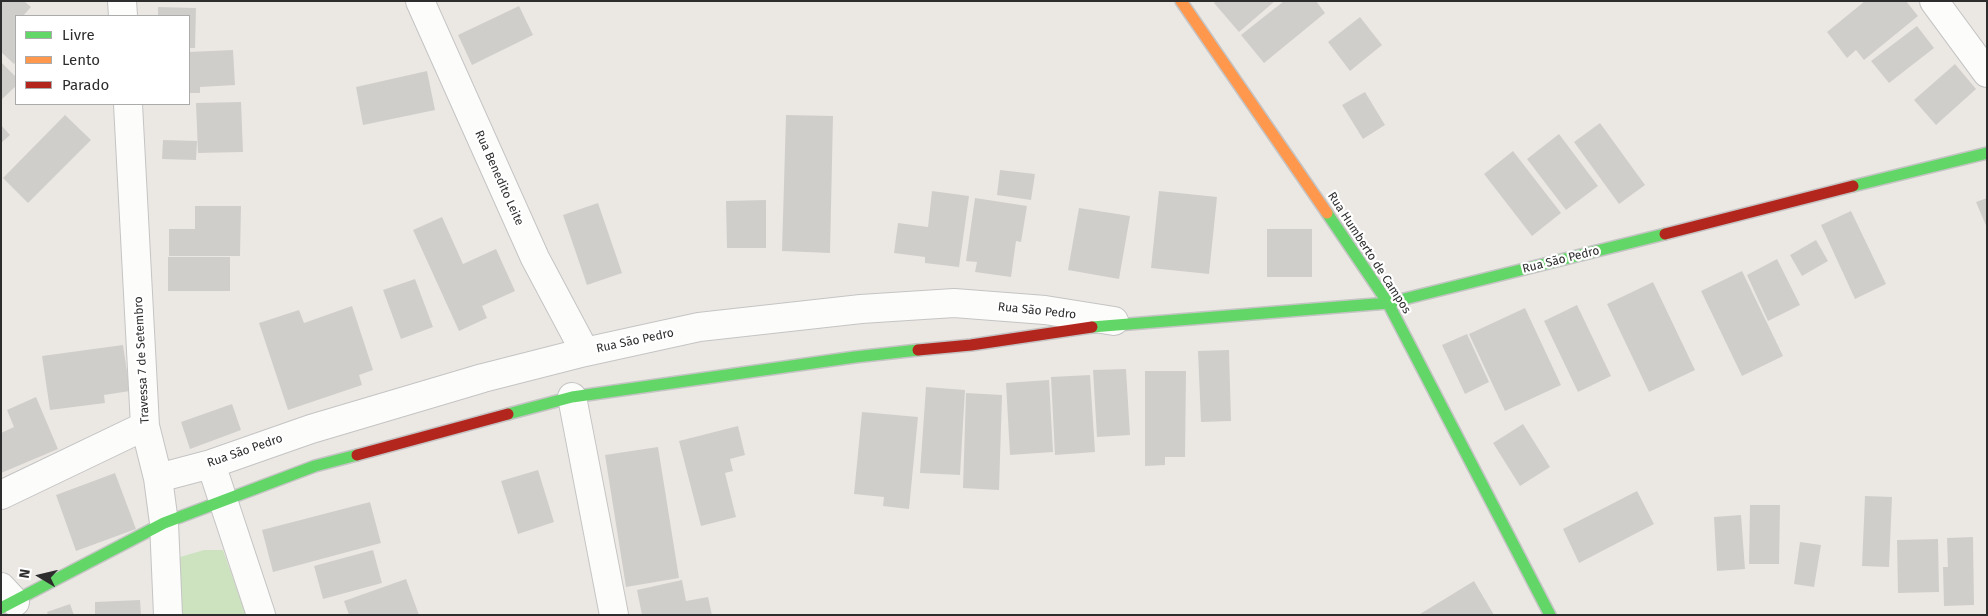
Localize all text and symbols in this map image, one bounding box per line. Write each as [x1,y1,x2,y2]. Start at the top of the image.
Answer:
legend [15,15,190,105]
text: Livre [62,26,95,44]
text: Lento [62,51,100,69]
text: Parado [62,76,109,94]
street label: Rua Benedito Leite [472,128,526,228]
street label: Rua Humberto de Campos [1324,190,1414,316]
street label: Rua São Pedro [1521,243,1601,277]
street label: Travessa 7 de Setembro [131,296,153,424]
street label: Rua São Pedro [997,300,1077,322]
street label: Rua São Pedro [595,326,675,356]
street label: Rua São Pedro [205,431,285,471]
north arrow [15,551,65,601]
text: N [16,568,34,580]

